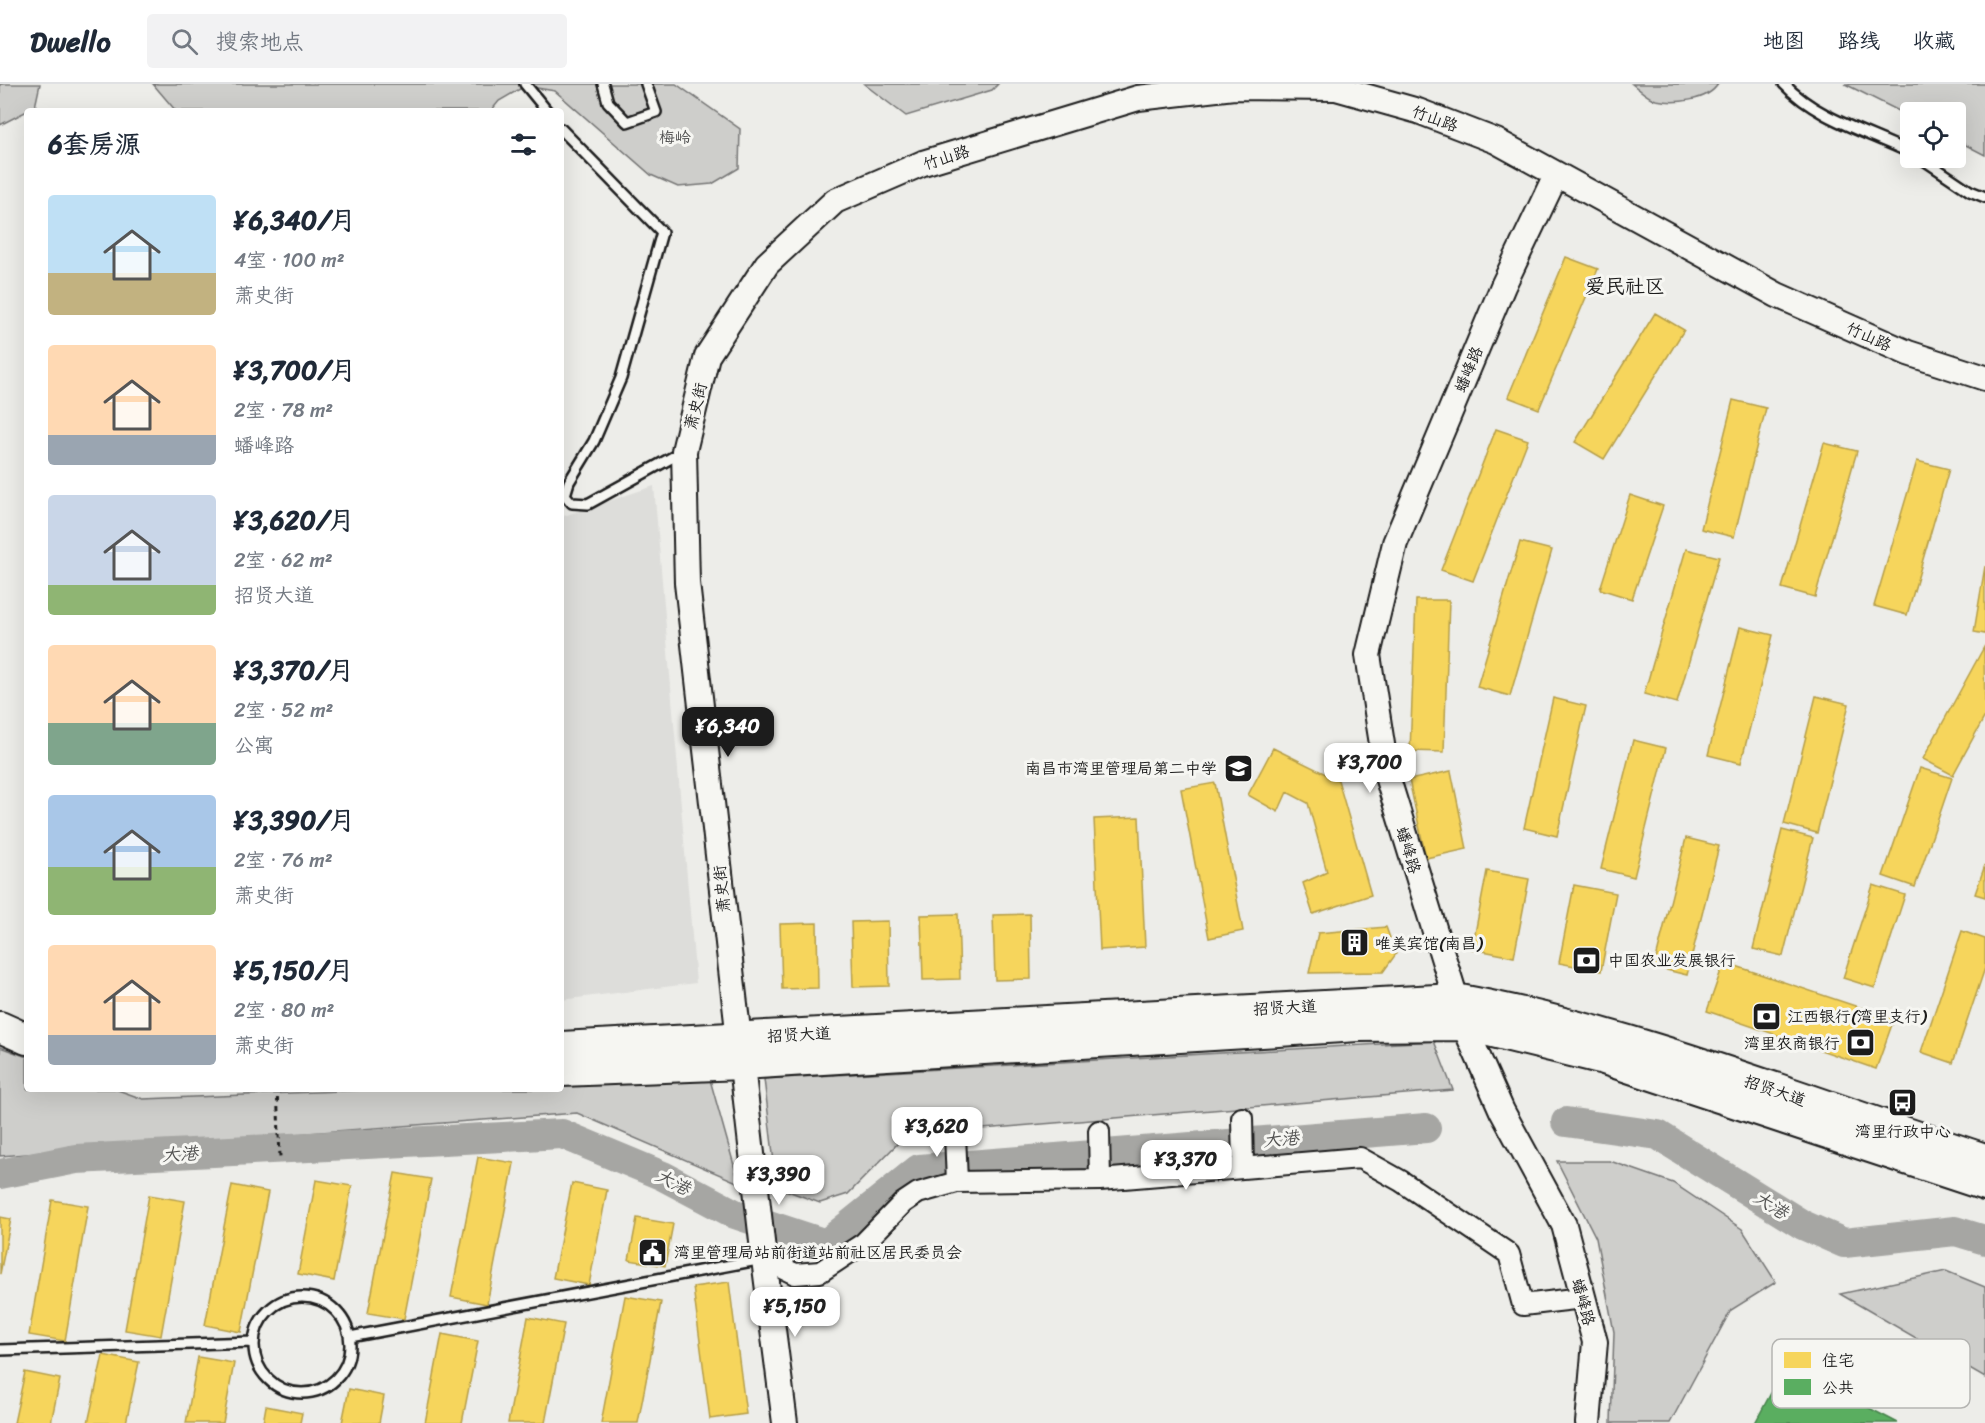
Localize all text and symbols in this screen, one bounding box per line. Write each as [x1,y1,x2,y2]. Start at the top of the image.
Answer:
search box [147,14,567,68]
text: Dwello [30,17,111,66]
text: 搜索地点 [216,22,304,61]
text: 地图 [1763,22,1805,60]
text: 路线 [1838,22,1880,60]
text: 收藏 [1913,22,1955,60]
icon: search [168,25,201,58]
street label: 竹山路 [1407,97,1462,140]
map controls [1900,102,1966,168]
button: locate [1900,102,1966,168]
text: 6套房源 [48,121,141,167]
park label: 梅岭 [659,123,691,152]
icon: filters [507,128,540,161]
street label: 竹山路 [919,136,973,179]
text: ¥6,340/月 [234,197,356,243]
icon: home [96,219,168,291]
text: 4室 · 100 m² [234,243,345,278]
district label: 爱民社区 [1585,269,1665,304]
text: 萧史街 [234,278,294,313]
street label: 竹山路 [1841,313,1897,359]
street label: 蟠峰路 [1446,341,1491,397]
text: ¥3,700/月 [234,347,356,393]
icon: home [96,369,168,441]
street label: 萧史街 [676,379,715,433]
text: 2室 · 78 m² [234,393,333,428]
text: 蟠峰路 [234,428,294,463]
text: ¥3,620/月 [234,497,355,543]
icon: home [96,519,168,591]
text: 2室 · 62 m² [234,543,333,578]
text: 招贤大道 [234,578,314,613]
text: ¥3,370/月 [234,647,354,693]
icon: home [96,669,168,741]
text: 2室 · 52 m² [234,693,333,728]
pin: ¥6,340 [679,707,777,758]
text: ¥6,340 [696,709,760,744]
text: 公寓 [234,728,274,763]
pin: ¥3,700 [1321,743,1419,794]
text: ¥3,700 [1338,745,1402,780]
school or university icon: 南昌市湾里管理局第二中学 [1222,752,1254,784]
place label: 南昌市湾里管理局第二中学 [1025,754,1217,783]
text: ¥3,390/月 [234,797,355,843]
icon: home [96,819,168,891]
street label: 蟠峰路 [1388,823,1429,877]
text: 2室 · 76 m² [234,843,333,878]
street label: 萧史街 [705,864,738,914]
text: 萧史街 [234,878,294,913]
building icon: 唯美宾馆(南昌) [1338,927,1370,959]
place label: 唯美宾馆(南昌) [1375,929,1484,958]
bank icon: 中国农业发展银行 [1571,944,1603,976]
place label: 中国农业发展银行 [1608,946,1736,975]
text: ¥5,150/月 [234,947,354,993]
icon: home [96,969,168,1041]
street label: 招贤大道 [1252,991,1318,1024]
text: 2室 · 80 m² [234,993,334,1028]
bank icon: 江西银行(湾里支行) [1750,1000,1782,1032]
place label: 江西银行(湾里支行) [1787,1002,1928,1031]
street label: 招贤大道 [766,1018,832,1051]
bank icon: 湾里农商银行 [1845,1027,1877,1059]
text: 萧史街 [234,1028,294,1063]
place label: 湾里农商银行 [1744,1029,1840,1058]
street label: 招贤大道 [1740,1066,1810,1115]
bus stop icon: 湾里行政中心 [1887,1087,1919,1119]
pin: ¥3,620 [888,1107,986,1158]
text: ¥3,620 [906,1109,969,1144]
place label: 湾里行政中心 [1855,1117,1951,1146]
water label: 大港 [1262,1121,1302,1157]
water label: 大港 [161,1137,201,1171]
pin: ¥3,370 [1137,1140,1235,1191]
text: ¥3,370 [1155,1142,1217,1177]
pin: ¥3,390 [730,1155,828,1206]
text: ¥3,390 [747,1157,811,1192]
water label: 大港 [650,1160,698,1205]
water label: 大港 [1747,1182,1796,1229]
public building icon: 湾里管理局站前街道站前社区居民委员会 [637,1236,669,1268]
place label: 湾里管理局站前街道站前社区居民委员会 [674,1238,962,1267]
street label: 蟠峰路 [1563,1275,1604,1329]
pin: ¥5,150 [746,1287,844,1338]
text: ¥5,150 [764,1289,826,1324]
legend [1772,1339,1970,1408]
text: 住宅 [1822,1346,1854,1375]
text: 公共 [1822,1373,1854,1402]

